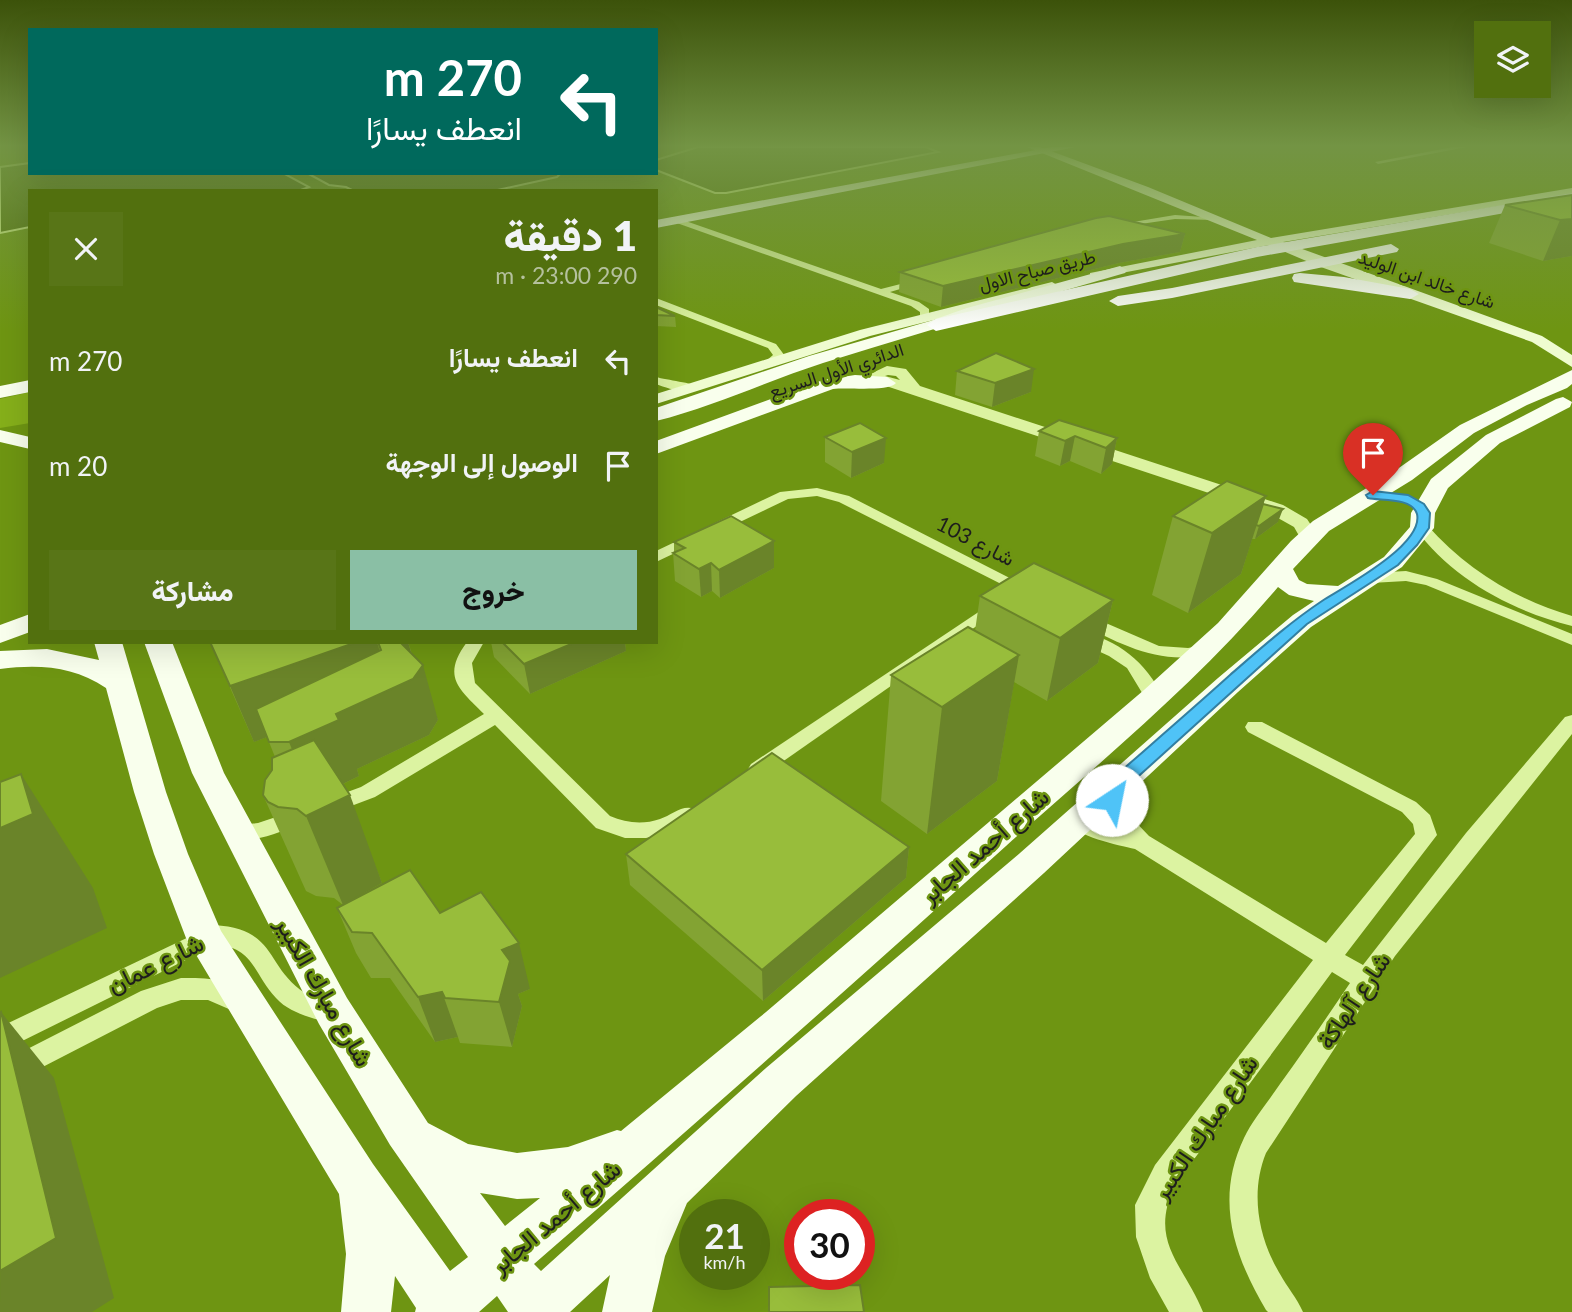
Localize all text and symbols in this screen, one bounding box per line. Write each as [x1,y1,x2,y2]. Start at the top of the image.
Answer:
map controls [1474,21,1551,98]
button: layers [1474,21,1551,98]
text: 270 m [384,48,522,106]
icon: left [546,56,637,147]
text: انعطف يسارًا [366,108,522,147]
text: 1 دقيقة [503,210,637,260]
button: close [49,212,123,286]
street label: طريق صباح الاول [976,245,1098,297]
street label: شارع خالد ابن الوليد [1355,245,1498,315]
text: 290 m · 23:00 [495,261,637,289]
street label: الدائري الأول السريع [766,338,908,407]
text: انعطف يسارًا [449,341,578,373]
icon: left [599,342,637,380]
text: 270 m [49,345,122,377]
pin [1343,423,1403,495]
icon: arrive [1354,434,1392,472]
text: الوصول إلى الوجهة [386,446,578,478]
icon: arrive [599,447,637,485]
text: 20 m [49,450,107,482]
street label: شارع 103 [931,510,1019,573]
button: مشاركة [49,550,336,630]
button: خروج [350,550,637,630]
position arrow [1075,763,1149,837]
street label: شارع أحمد الجابر [913,782,1056,911]
street label: شارع مبارك الكبير [267,910,379,1072]
street label: شارع عمان [102,927,209,1001]
street label: شارع آلهاكة [1310,946,1398,1055]
street label: شارع مبارك الكبير [1145,1049,1265,1207]
street label: شارع أحمد الجابر [484,1153,628,1282]
speed limit sign: 30 [784,1199,875,1290]
text: 21 [704,1214,745,1256]
text: km/h [703,1251,746,1273]

